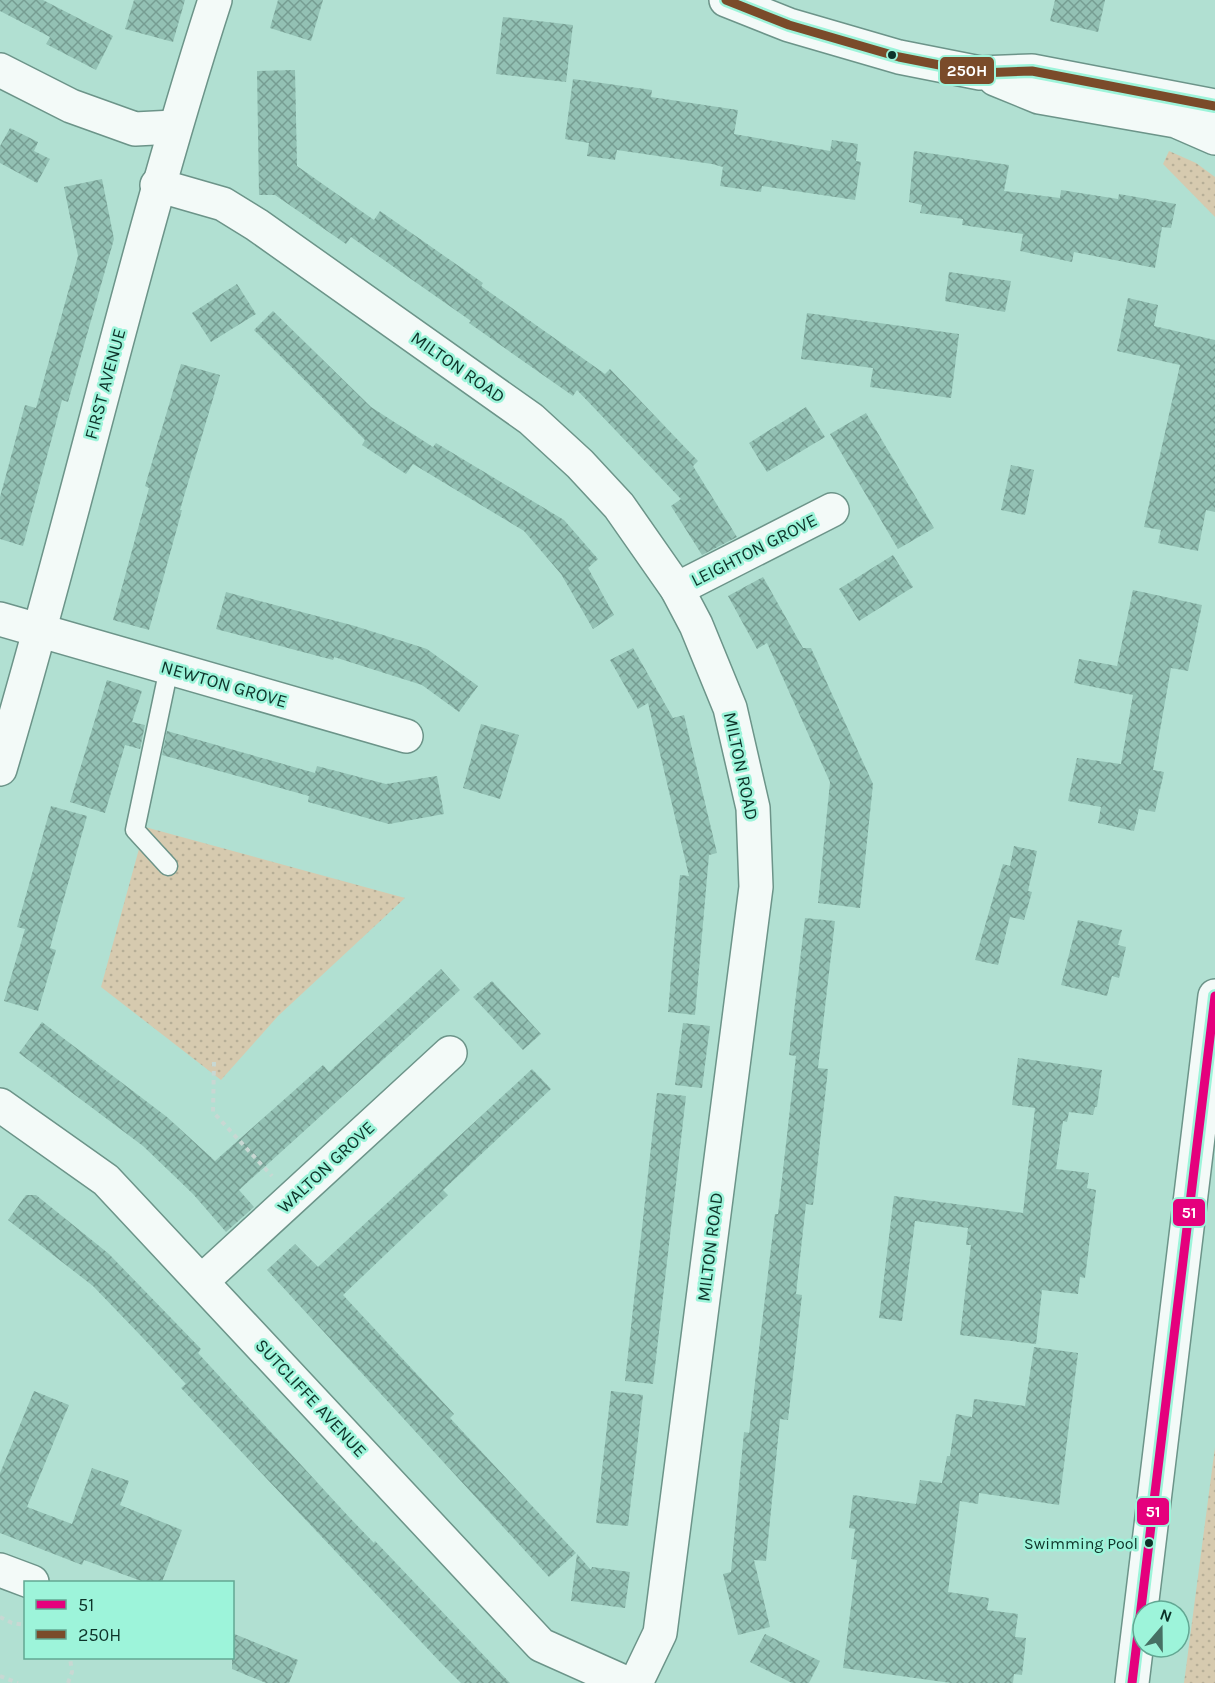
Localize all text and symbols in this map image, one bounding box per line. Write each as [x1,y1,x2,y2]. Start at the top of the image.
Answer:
unlabelled marker [886,49,898,61]
line badge: 250H [939,56,995,85]
text: 250H [947,61,987,80]
street label: FIRST AVENUE [80,326,130,442]
street label: MILTON ROAD [407,326,509,408]
street label: LEIGHTON GROVE [687,509,821,591]
street label: NEWTON GROVE [158,655,290,713]
street label: MILTON ROAD [719,710,763,822]
street label: WALTON GROVE [273,1116,379,1218]
street label: MILTON ROAD [692,1191,728,1303]
line badge: 51 [1172,1198,1206,1227]
text: 51 [1181,1203,1197,1222]
street label: SUTCLIFFE AVENUE [251,1334,371,1462]
line badge: 51 [1136,1497,1170,1526]
text: 51 [1145,1502,1161,1521]
place label: Swimming Pool [1024,1534,1138,1553]
marker: Swimming Pool [1143,1537,1155,1549]
legend [24,1581,234,1659]
text: 51 [78,1594,94,1616]
north arrow [1131,1599,1191,1659]
text: N [1157,1604,1175,1626]
text: 250H [78,1624,121,1646]

